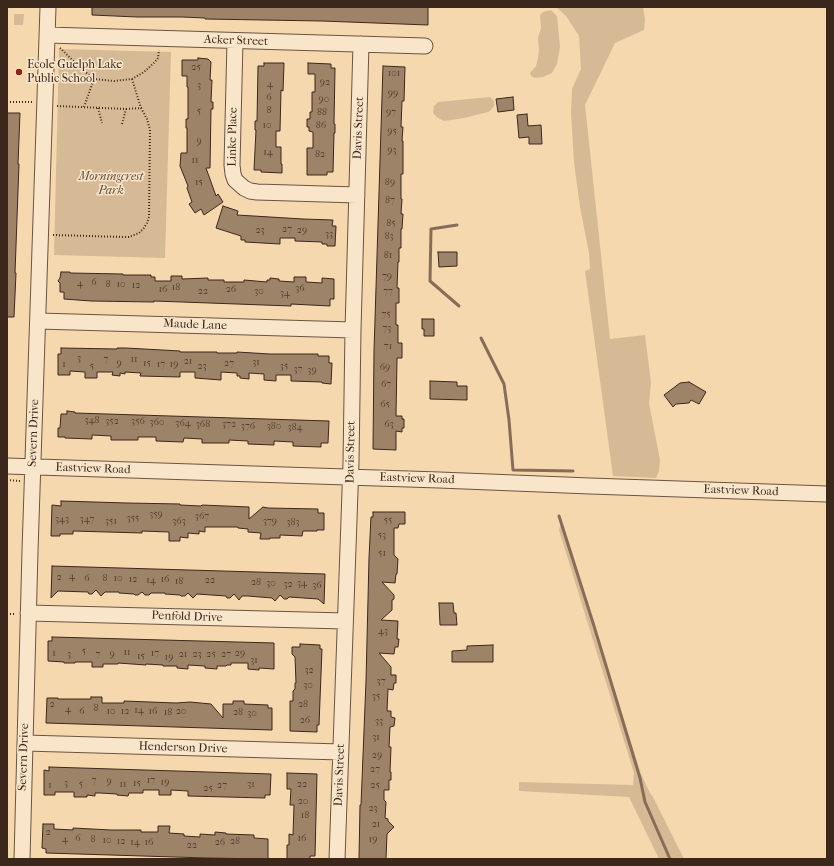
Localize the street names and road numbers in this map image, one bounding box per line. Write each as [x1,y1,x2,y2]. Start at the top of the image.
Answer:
street label: Acker Street [204,33,268,49]
street label: Davis Street [351,96,367,160]
street label: Linke Place [225,107,241,167]
street label: Maude Lane [163,317,227,333]
street label: Severn Drive [26,399,42,467]
street label: Davis Street [343,421,359,483]
street label: Eastview Road [55,460,131,478]
street label: Eastview Road [379,470,455,488]
street label: Eastview Road [703,482,779,500]
street label: Penfold Drive [151,609,223,625]
street label: Severn Drive [16,723,32,791]
street label: Henderson Drive [138,739,228,757]
street label: Davis Street [332,743,348,807]

